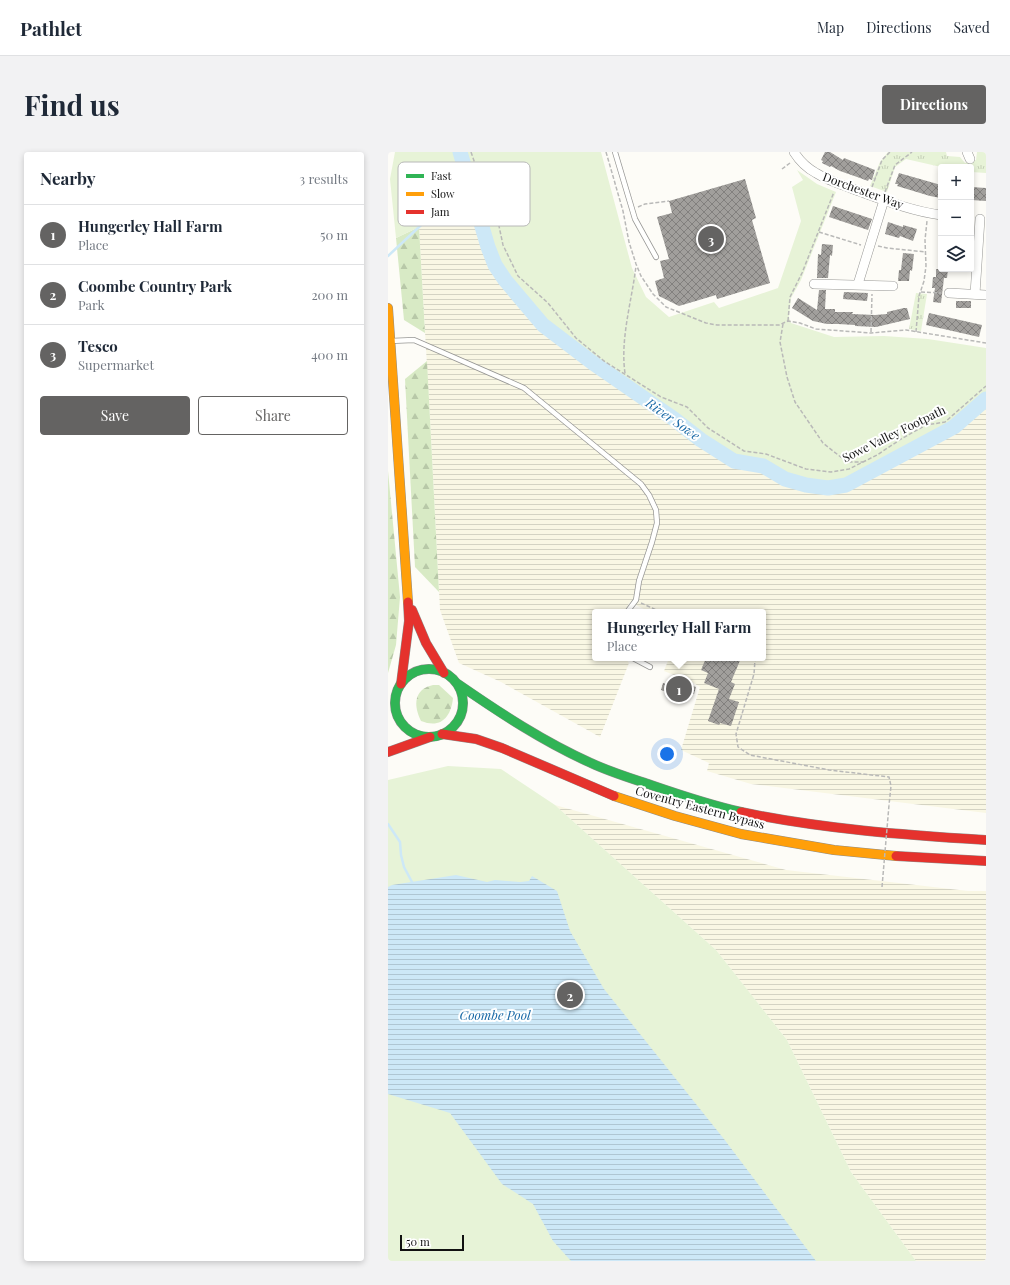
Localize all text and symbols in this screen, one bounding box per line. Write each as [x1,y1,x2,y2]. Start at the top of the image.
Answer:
text: Pathlet [20,15,82,41]
text: Map [817,18,844,37]
text: Directions [866,18,932,37]
text: Saved [954,18,990,37]
button: Directions [882,85,986,124]
text: Find us [24,86,120,123]
legend [398,162,530,226]
map controls [938,164,974,272]
button: + [938,164,974,200]
text: Nearby [40,167,95,189]
text: Fast [431,168,451,183]
street label: Dorchester Way [821,168,906,212]
text: 3 results [299,170,348,187]
text: Slow [431,186,455,201]
button: − [938,200,974,236]
text: Jam [430,204,450,219]
text: Hungerley Hall Farm [78,216,222,236]
pin: 3 [698,224,724,254]
text: 1 [51,226,55,243]
text: 50 m [320,226,348,243]
text: Place [78,236,109,253]
button: layers [938,236,974,272]
text: Coombe Country Park [78,276,232,296]
text: 2 [50,286,56,303]
text: 200 m [311,286,348,303]
text: Park [78,296,105,313]
text: Tesco [78,336,118,356]
text: 3 [50,346,56,363]
text: 400 m [311,346,348,363]
text: Supermarket [78,356,154,373]
water label: River Sowe [642,393,704,444]
button: Save [40,396,190,435]
button: Share [198,396,348,435]
street label: Sowe Valley Footpath [839,401,948,465]
popup [592,609,766,661]
text: Hungerley Hall Farm [607,617,751,637]
text: Place [607,637,637,654]
pin: 1 [666,674,692,704]
your location [657,744,677,764]
street label: Coventry Eastern Bypass [634,782,767,832]
pin: 2 [557,980,583,1010]
water label: Coombe Pool [459,1006,532,1023]
scale bar [400,1233,464,1252]
text: 50 m [406,1234,430,1249]

